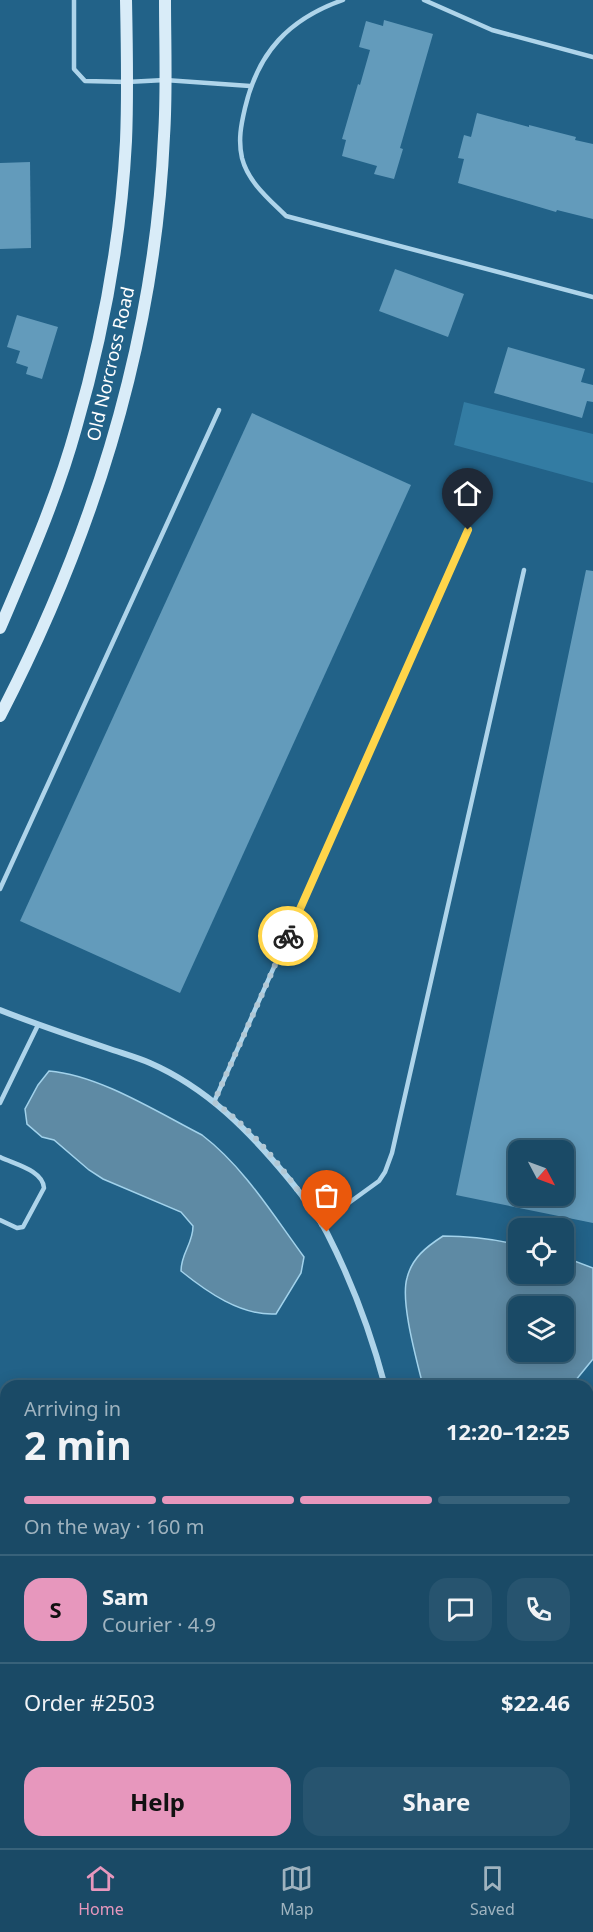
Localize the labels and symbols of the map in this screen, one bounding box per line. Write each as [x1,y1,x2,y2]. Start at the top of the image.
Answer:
street label: Old Norcross Road [81,284,139,443]
pin [442,468,493,530]
courier [258,906,318,966]
north arrow [508,1140,574,1206]
pin [301,1170,352,1232]

